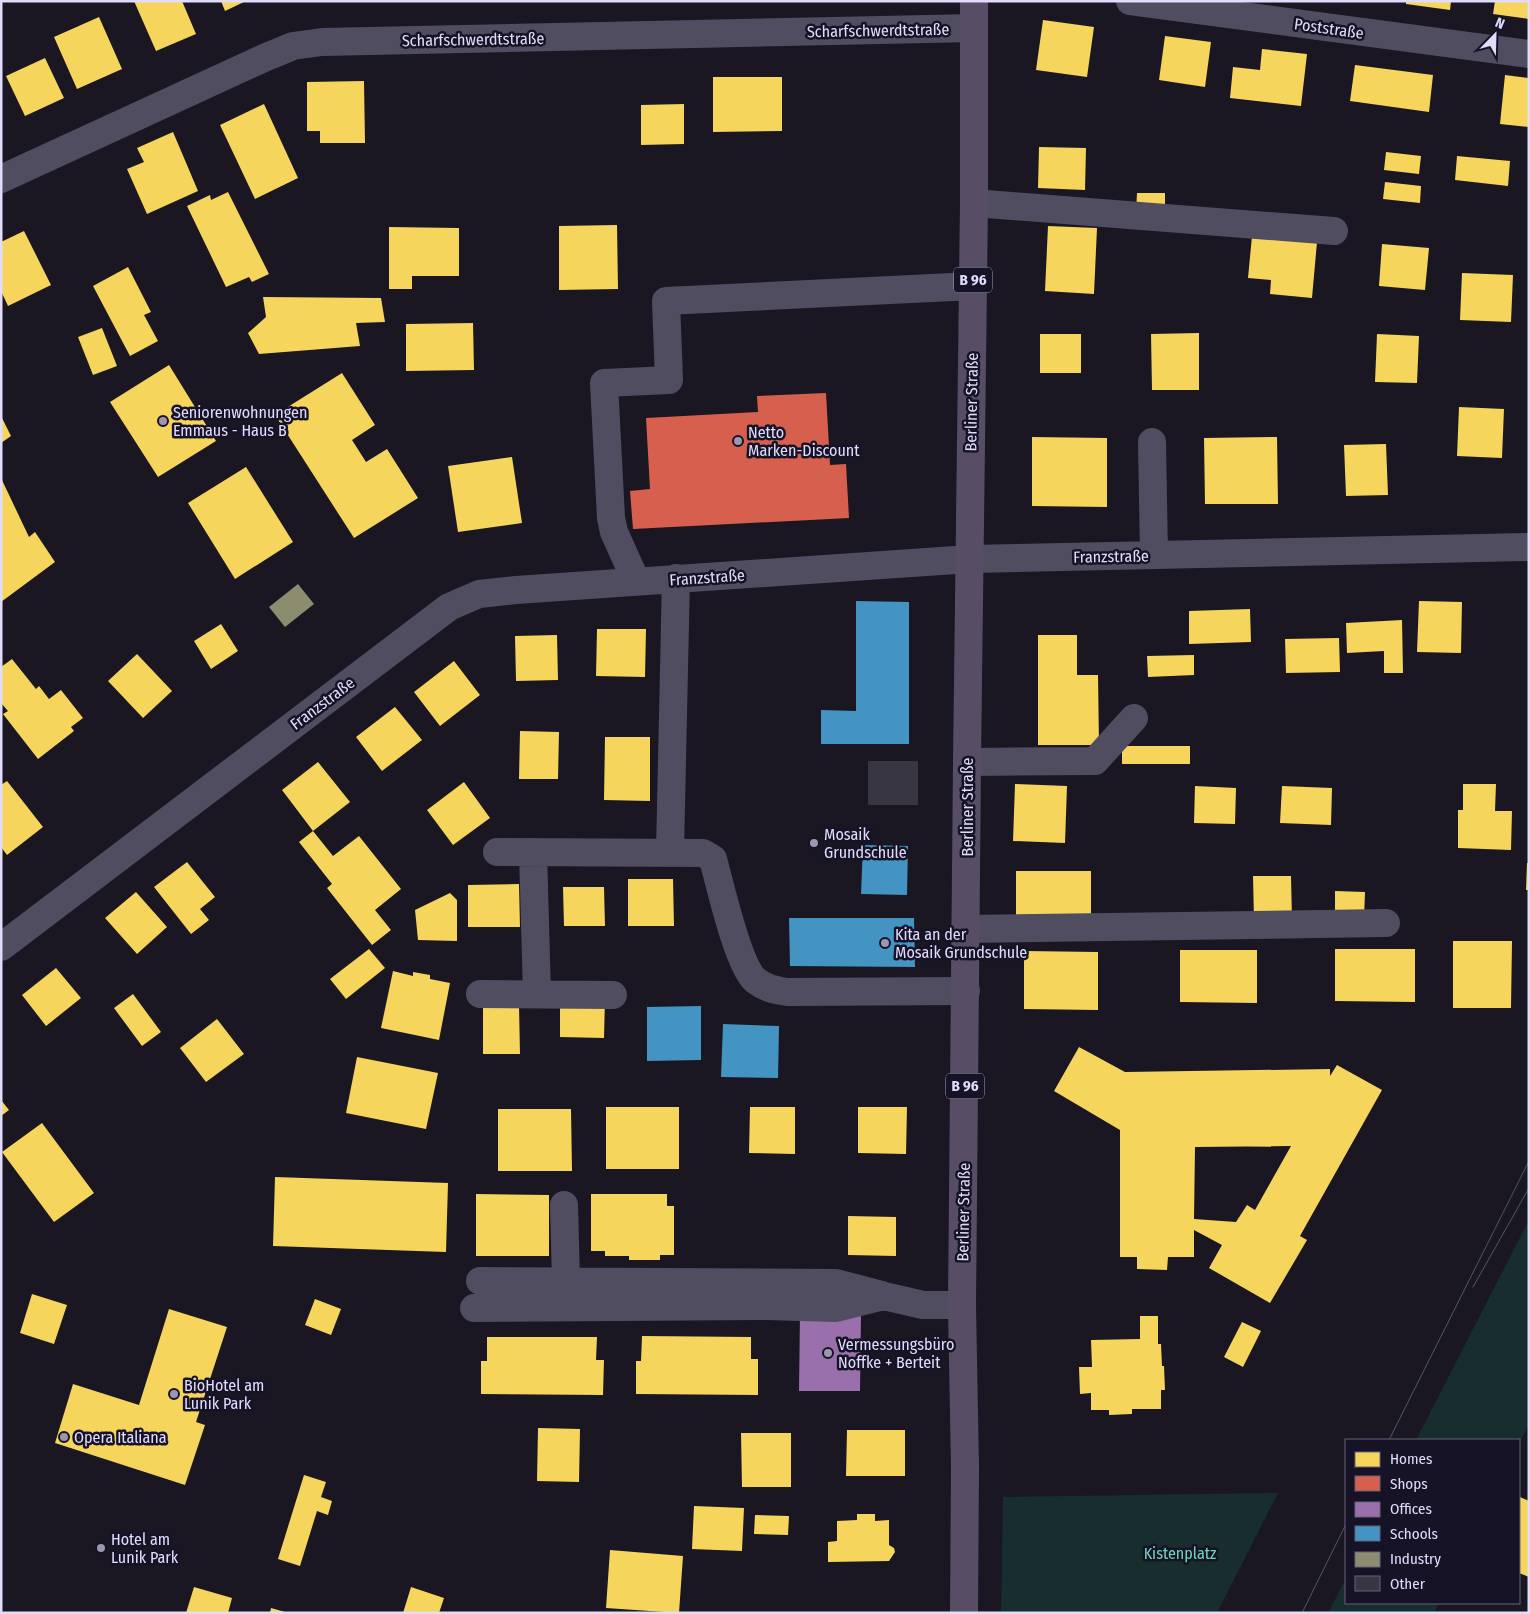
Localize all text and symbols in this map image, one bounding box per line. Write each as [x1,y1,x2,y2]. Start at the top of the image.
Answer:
north arrow [1470,10,1520,60]
street label: Poststraße [1293,14,1365,43]
text: N [1493,14,1507,33]
street label: Scharfschwerdtstraße [807,20,949,41]
street label: Scharfschwerdtstraße [402,29,544,50]
road number: B 96 [954,268,992,292]
street label: Berliner Straße [961,352,982,452]
place label: Seniorenwohnungen Emmaus - Haus B [173,403,307,440]
marker: Seniorenwohnungen Emmaus - Haus B [157,415,169,427]
place label: Netto Marken-Discount [748,423,860,460]
marker: Netto Marken-Discount [732,435,744,447]
street label: Franzstraße [1073,546,1149,567]
street label: Franzstraße [669,565,745,590]
street label: Franzstraße [286,673,358,734]
street label: Berliner Straße [958,758,977,856]
place label: Mosaik Grundschule [824,825,907,862]
marker: Mosaik Grundschule [808,837,820,849]
place label: Kita an der Mosaik Grundschule [895,925,1027,962]
marker: Kita an der Mosaik Grundschule [879,937,891,949]
road number: B 96 [946,1074,984,1098]
street label: Berliner Straße [953,1162,974,1262]
place label: Vermessungsbüro Noffke + Berteit [838,1335,954,1372]
marker: Vermessungsbüro Noffke + Berteit [822,1347,834,1359]
place label: BioHotel am Lunik Park [184,1376,264,1413]
marker: BioHotel am Lunik Park [168,1388,180,1400]
place label: Opera Italiana [74,1428,167,1447]
marker: Opera Italiana [58,1431,70,1443]
legend [1345,1439,1520,1604]
text: Homes [1390,1450,1432,1468]
text: Shops [1390,1475,1428,1493]
text: Offices [1390,1500,1432,1518]
text: Schools [1390,1525,1438,1543]
place label: Hotel am Lunik Park [111,1530,179,1567]
marker: Hotel am Lunik Park [95,1542,107,1554]
park label: Kistenplatz [1144,1544,1216,1563]
text: Industry [1390,1550,1441,1568]
text: Other [1390,1575,1426,1593]

